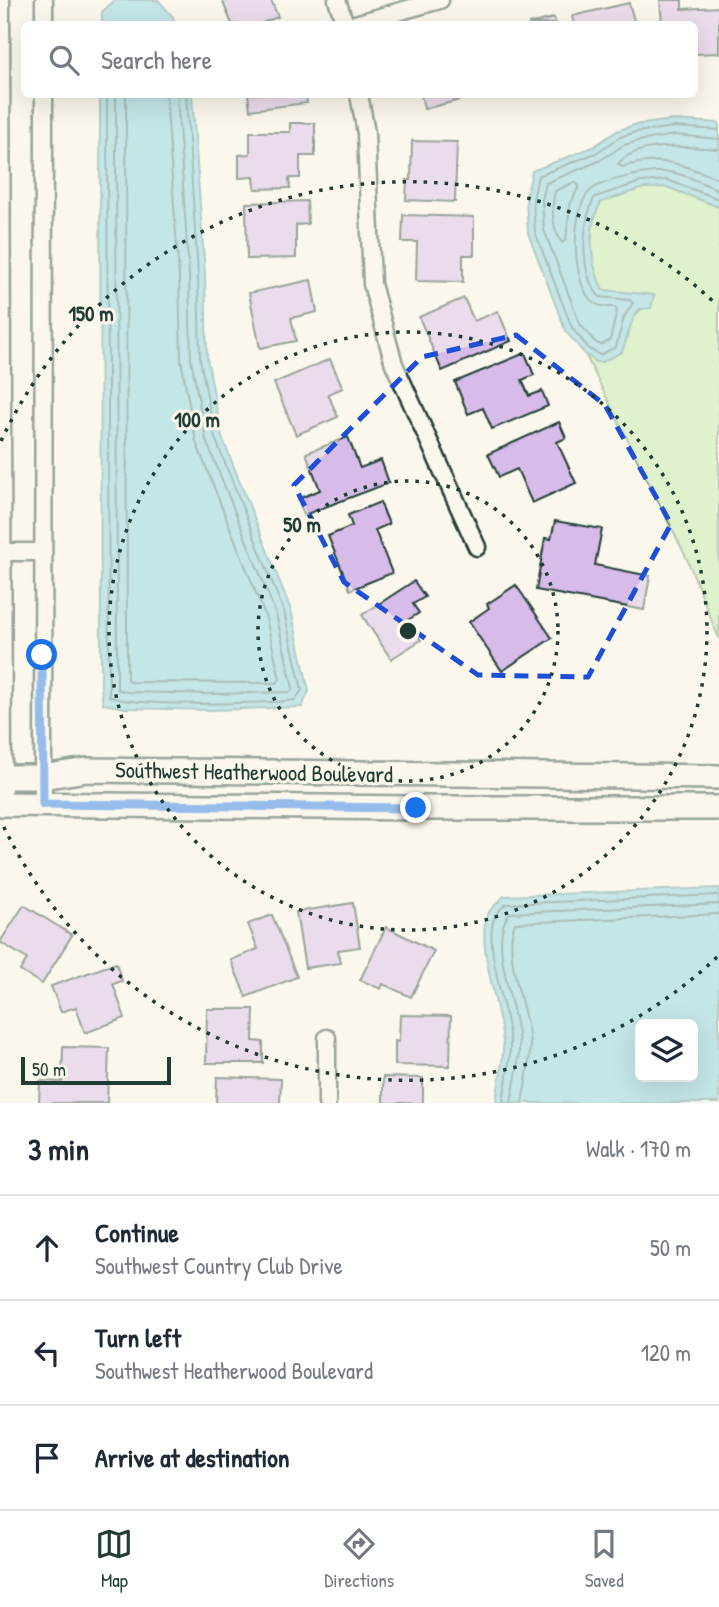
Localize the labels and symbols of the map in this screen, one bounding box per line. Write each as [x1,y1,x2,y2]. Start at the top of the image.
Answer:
text: 150 m [68,299,114,328]
text: 100 m [174,405,220,434]
text: 50 m [283,510,321,539]
centre of rings [396,619,420,643]
route start [26,639,57,670]
street label: Southwest Heatherwood Boulevard [115,754,393,789]
route end [400,792,431,823]
scale bar [21,1054,172,1086]

